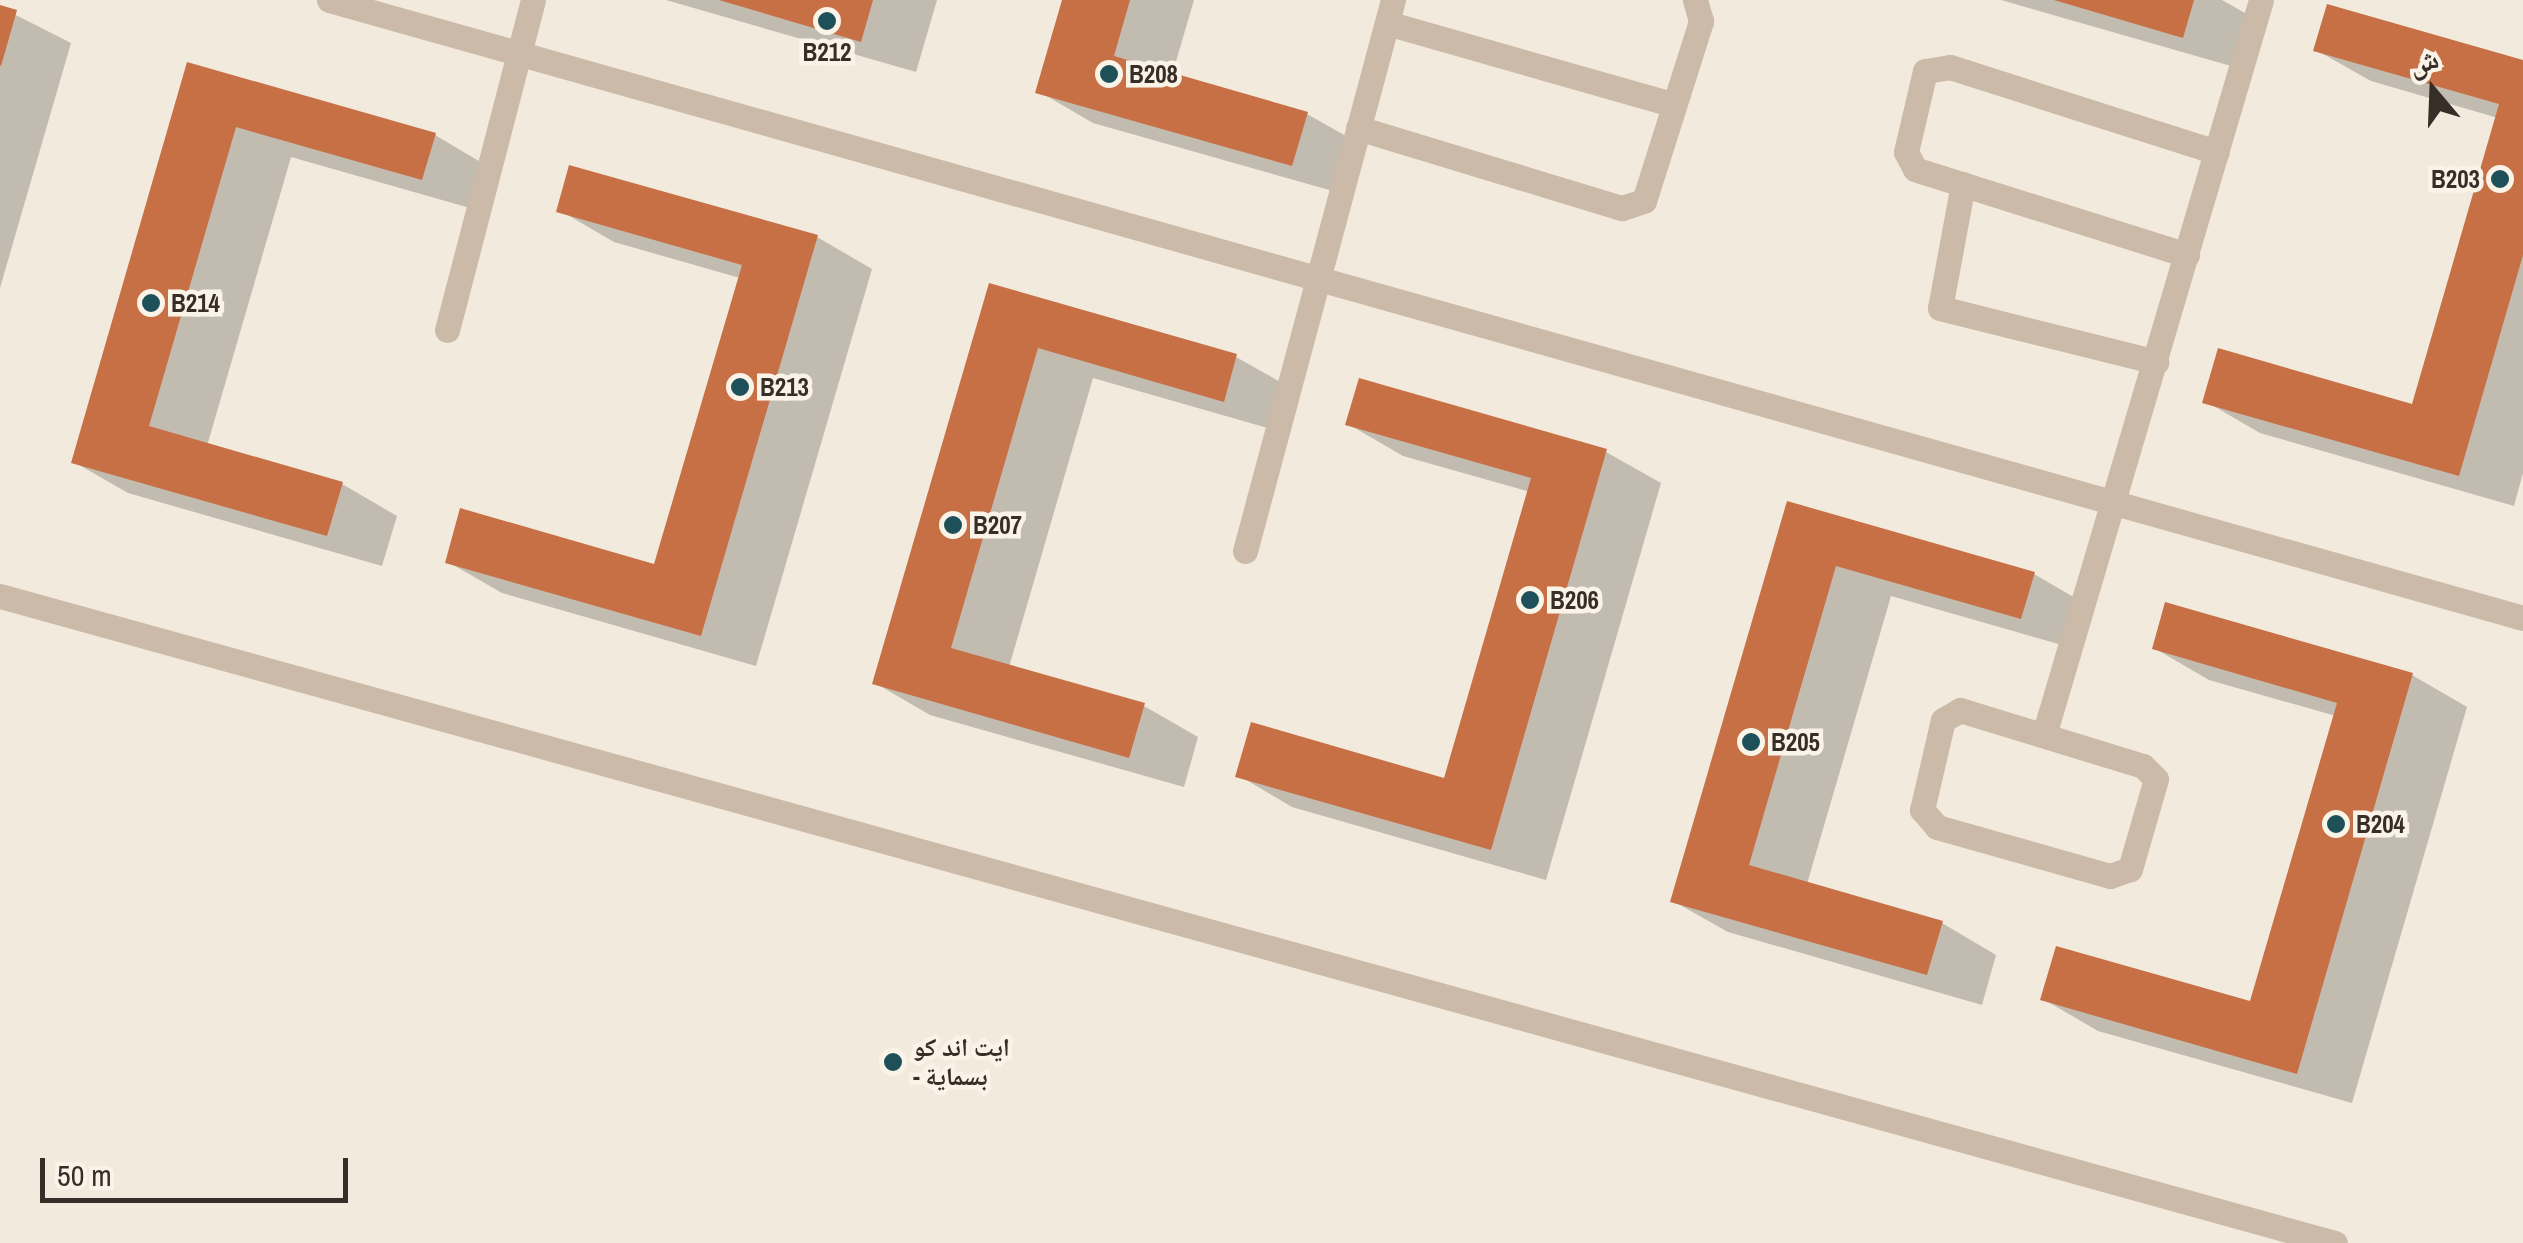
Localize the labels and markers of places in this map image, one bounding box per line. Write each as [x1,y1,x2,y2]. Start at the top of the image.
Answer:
marker: B212 [816,10,838,32]
place label: B212 [803,37,851,67]
place label: B208 [1129,59,1178,89]
marker: B208 [1098,63,1120,85]
place label: B203 [2431,164,2480,194]
marker: B203 [2489,168,2511,190]
place label: B214 [171,288,220,318]
marker: B214 [140,292,162,314]
place label: B213 [760,372,809,402]
marker: B213 [729,376,751,398]
place label: B207 [973,510,1022,540]
marker: B207 [942,514,964,536]
place label: B206 [1550,585,1599,615]
marker: B206 [1519,589,1541,611]
place label: B205 [1771,727,1820,757]
marker: B205 [1740,731,1762,753]
place label: B204 [2356,809,2405,839]
marker: B204 [2325,813,2347,835]
place label: ايت اند كو - بسماية [913,1033,1010,1092]
marker: ايت اند كو - بسماية [882,1051,904,1073]

